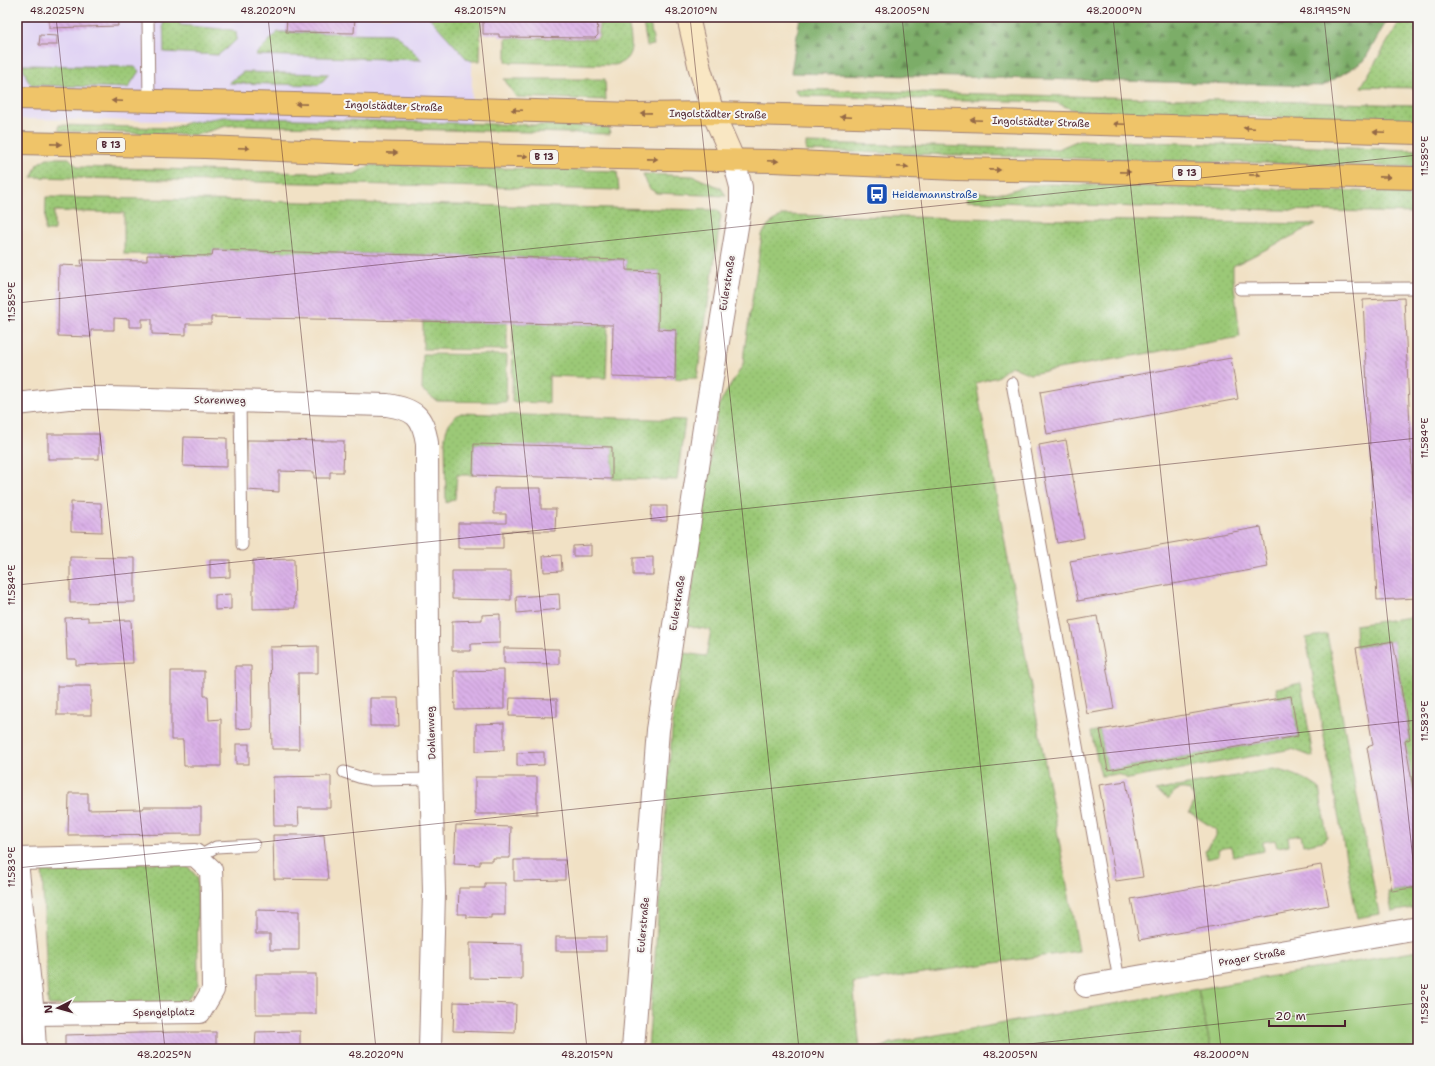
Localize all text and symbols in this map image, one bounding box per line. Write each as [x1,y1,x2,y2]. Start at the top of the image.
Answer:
text: 48.2025°N [30,4,84,17]
text: 48.2020°N [240,4,296,17]
text: 48.2015°N [454,4,506,17]
text: 48.2010°N [665,4,717,17]
text: 48.2005°N [874,4,930,17]
text: 48.2000°N [1086,4,1142,17]
text: 48.1995°N [1299,4,1351,17]
one-way arrow [110,98,123,104]
street label: Ingolstädter Straße [345,98,443,114]
one-way arrow [294,101,307,107]
one-way arrow [510,107,523,113]
street label: Ingolstädter Straße [669,107,767,121]
one-way arrow [640,110,652,117]
one-way arrow [840,113,852,120]
street label: Ingolstädter Straße [992,114,1090,130]
one-way arrow [970,117,982,124]
one-way arrow [1113,121,1125,128]
one-way arrow [1242,125,1255,131]
one-way arrow [1372,129,1385,135]
text: 11.585°E [1418,136,1431,176]
road number: B 13 [97,138,125,152]
one-way arrow [50,141,62,148]
one-way arrow [238,145,250,152]
one-way arrow [386,150,398,157]
road number: B 13 [530,150,558,164]
one-way arrow [516,153,529,159]
one-way arrow [646,156,659,162]
one-way arrow [767,158,779,165]
one-way arrow [897,163,909,170]
road number: B 13 [1173,166,1201,180]
one-way arrow [989,167,1002,173]
one-way arrow [1119,169,1132,175]
one-way arrow [1249,172,1262,178]
one-way arrow [1379,174,1391,181]
bus stop icon: Heidemannstraße [864,181,890,207]
place label: Heidemannstraße [892,188,978,201]
street label: Eulerstraße [716,254,738,312]
text: 11.585°E [5,282,18,322]
street label: Starenweg [194,393,246,407]
text: 11.584°E [1418,417,1431,459]
text: 11.584°E [5,564,18,606]
street label: Eulerstraße [666,574,688,632]
text: 11.583°E [1418,701,1431,741]
street label: Dohlenweg [424,706,438,760]
text: 11.583°E [5,847,18,887]
street label: Eulerstraße [634,896,652,953]
street label: Prager Straße [1218,945,1287,969]
text: 11.582°E [1418,984,1431,1024]
north arrow [38,988,78,1028]
scale bar [1269,1002,1345,1028]
text: N [41,1004,56,1014]
street label: Spengelplatz [133,1005,195,1019]
text: 20 m [1275,1008,1306,1024]
text: 48.2025°N [137,1048,191,1061]
text: 48.2020°N [348,1048,404,1061]
text: 48.2015°N [561,1048,613,1061]
text: 48.2010°N [772,1048,824,1061]
text: 48.2005°N [982,1048,1038,1061]
text: 48.2000°N [1193,1048,1249,1061]

